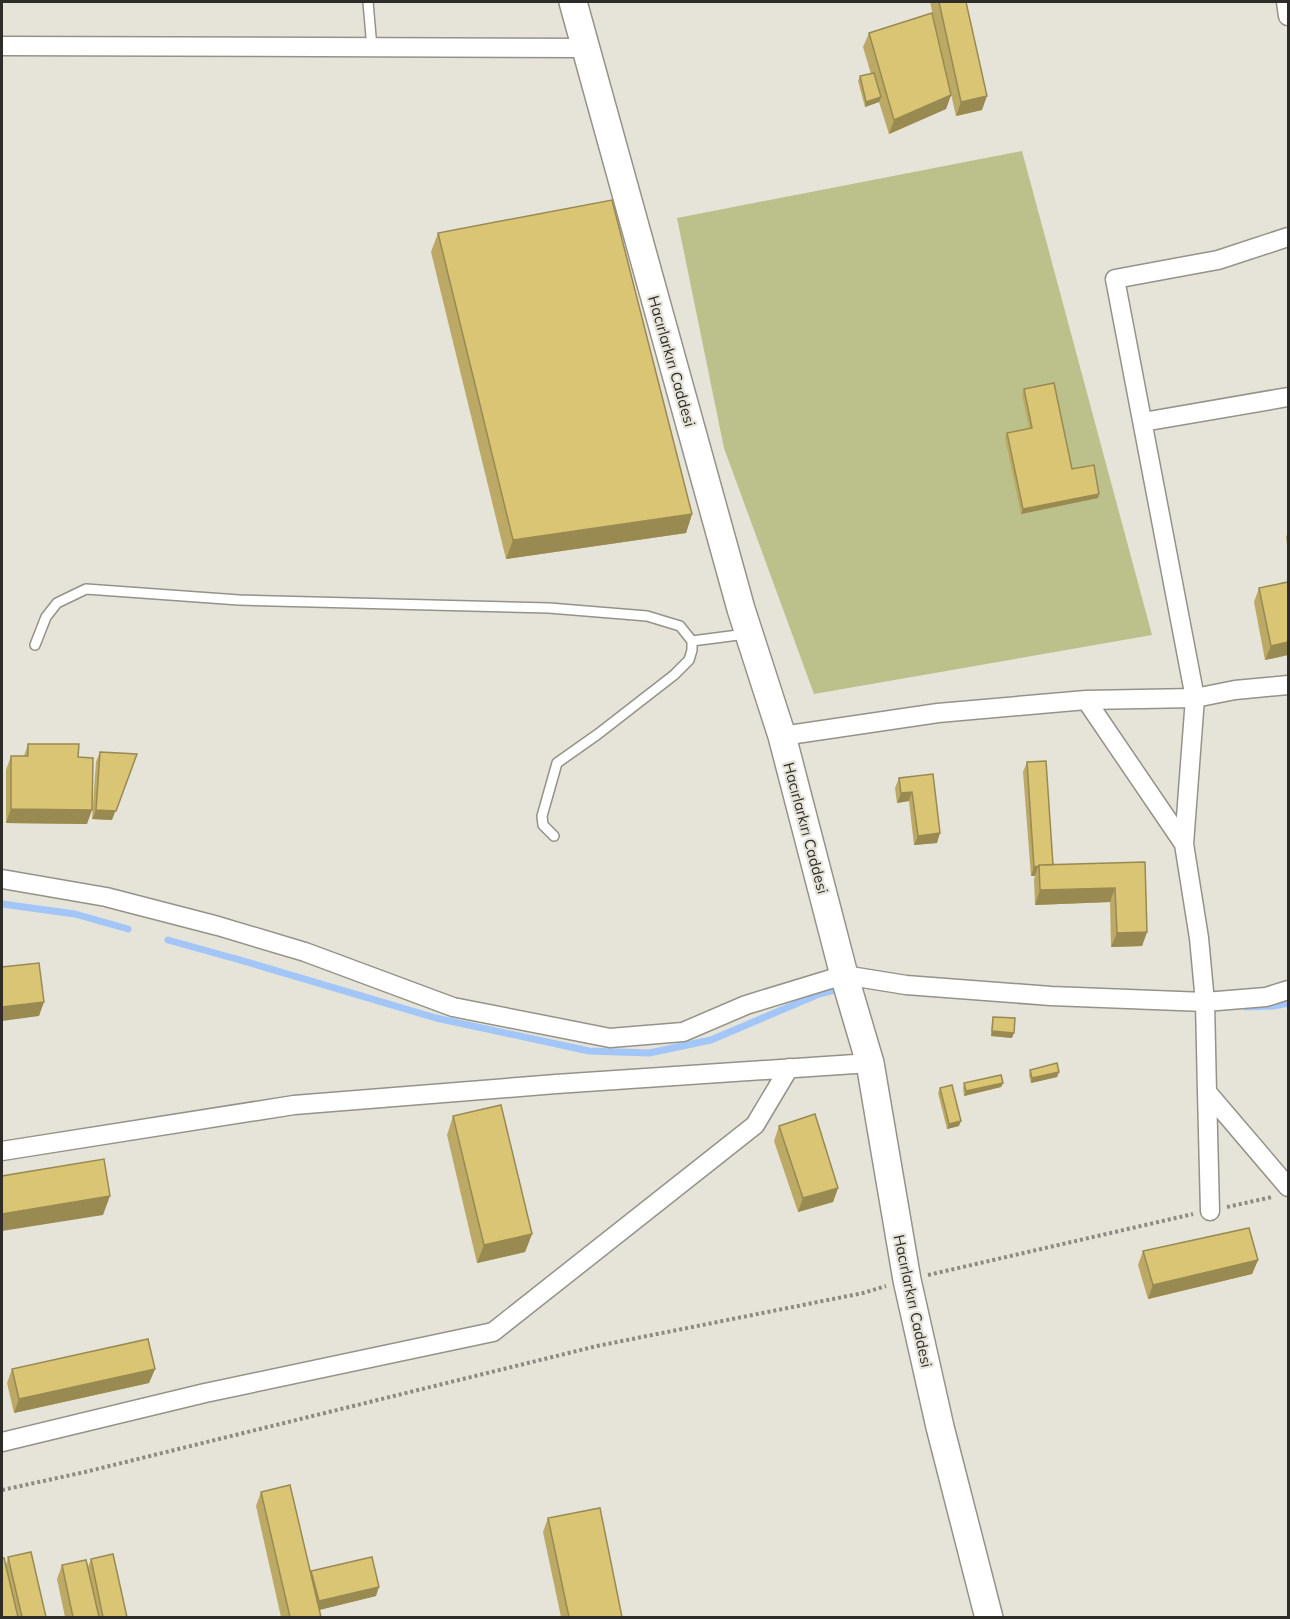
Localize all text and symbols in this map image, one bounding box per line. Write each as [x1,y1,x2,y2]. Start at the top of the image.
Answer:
street label: Hacırlarkırı Caddesi [644,293,700,429]
street label: Hacırlarkırı Caddesi [779,760,833,896]
street label: Hacırlarkırı Caddesi [890,1233,936,1369]

